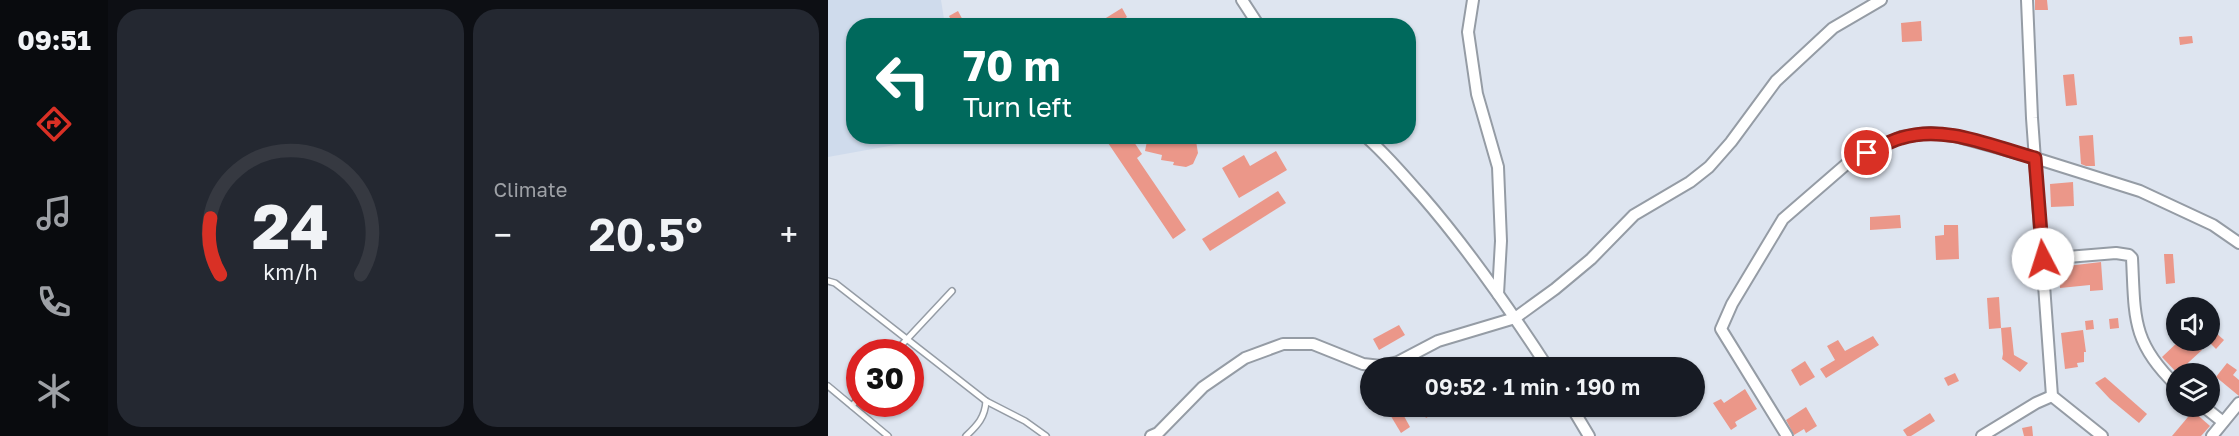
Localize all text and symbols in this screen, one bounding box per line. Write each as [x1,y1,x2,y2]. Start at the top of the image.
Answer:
text: 09:51 [17,24,91,56]
text: 70 m [963,40,1060,90]
icon: left [864,42,942,120]
text: Turn left [963,91,1072,123]
icon: directions [33,103,75,145]
pin [1841,127,1892,178]
icon: arrive [1850,136,1883,169]
text: Climate [494,177,567,201]
text: 24 [252,188,329,263]
icon: music [33,192,75,234]
text: 20.5° [589,207,703,261]
text: − [494,215,512,254]
text: + [780,215,798,254]
position arrow [2011,227,2075,291]
text: km/h [263,259,318,285]
icon: phone [33,281,75,323]
map controls [2166,297,2220,417]
button: sound [2166,297,2220,351]
speed limit sign: 30 [846,339,924,417]
button: layers [2166,363,2220,417]
icon: climate [33,370,75,412]
text: 09:52 · 1 min · 190 m [1425,373,1640,400]

